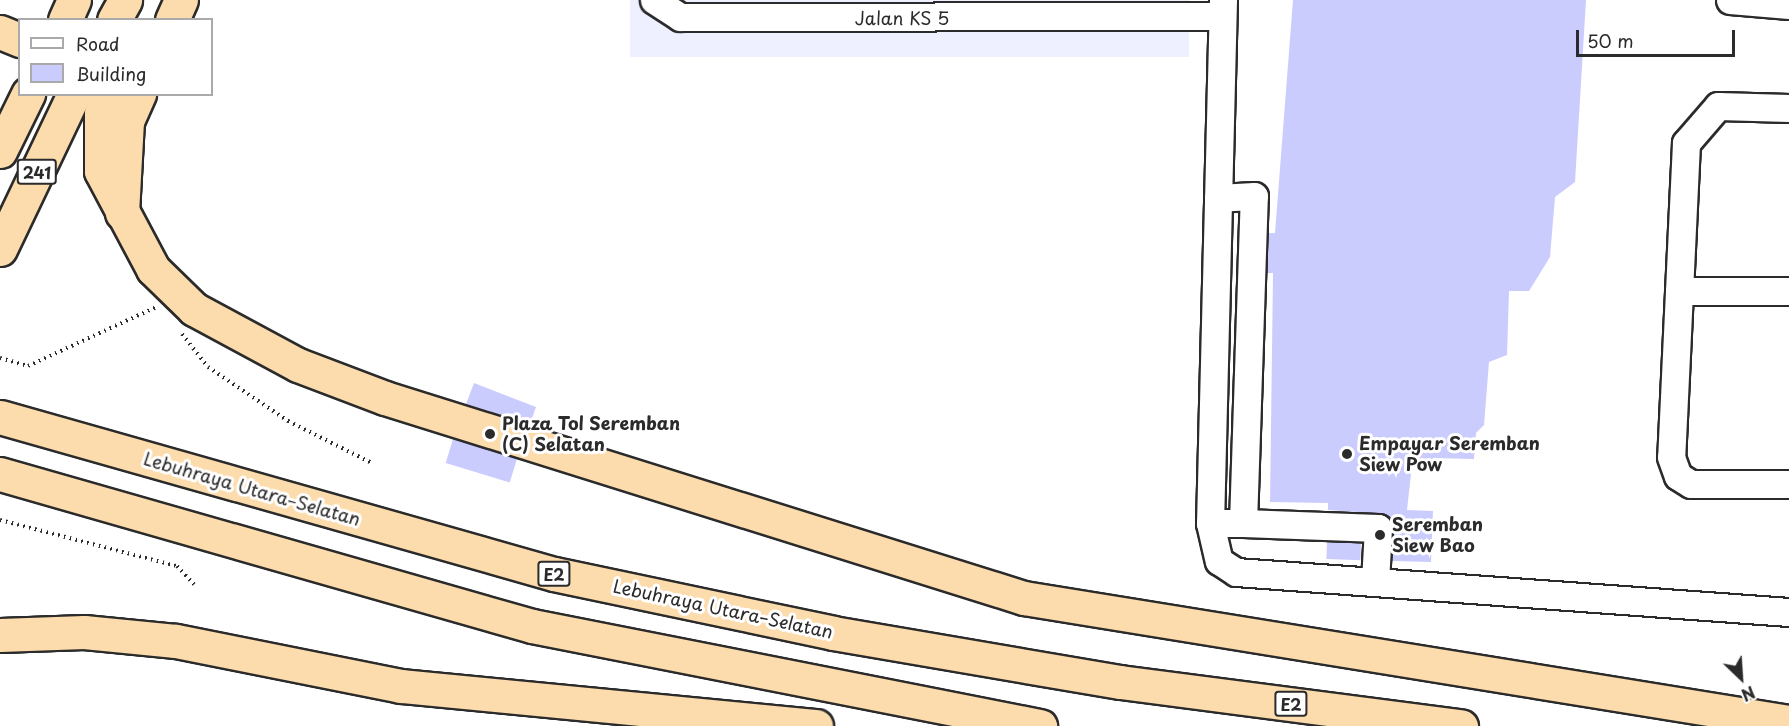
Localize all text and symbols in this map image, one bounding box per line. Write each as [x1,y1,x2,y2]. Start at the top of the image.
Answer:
street label: Jalan KS 5 [854,7,950,29]
legend [18,18,213,96]
scale bar [1579,18,1738,56]
text: 50 m [1587,27,1634,54]
text: Road [76,30,120,57]
text: Building [76,60,146,87]
road number: 241 [16,159,58,185]
place label: Plaza Tol Seremban (C) Selatan [502,413,682,456]
marker: Plaza Tol Seremban (C) Selatan [483,427,497,441]
place label: Empayar Seremban Siew Pow [1359,433,1540,476]
marker: Empayar Seremban Siew Pow [1340,447,1354,461]
street label: Lebuhraya Utara–Selatan [142,448,362,530]
place label: Seremban Siew Bao [1392,514,1483,556]
marker: Seremban Siew Bao [1373,528,1387,542]
road number: E2 [536,561,572,587]
street label: Lebuhraya Utara–Selatan [612,575,834,643]
north arrow [1711,648,1771,708]
text: N [1738,681,1759,708]
road number: E2 [1273,691,1309,717]

